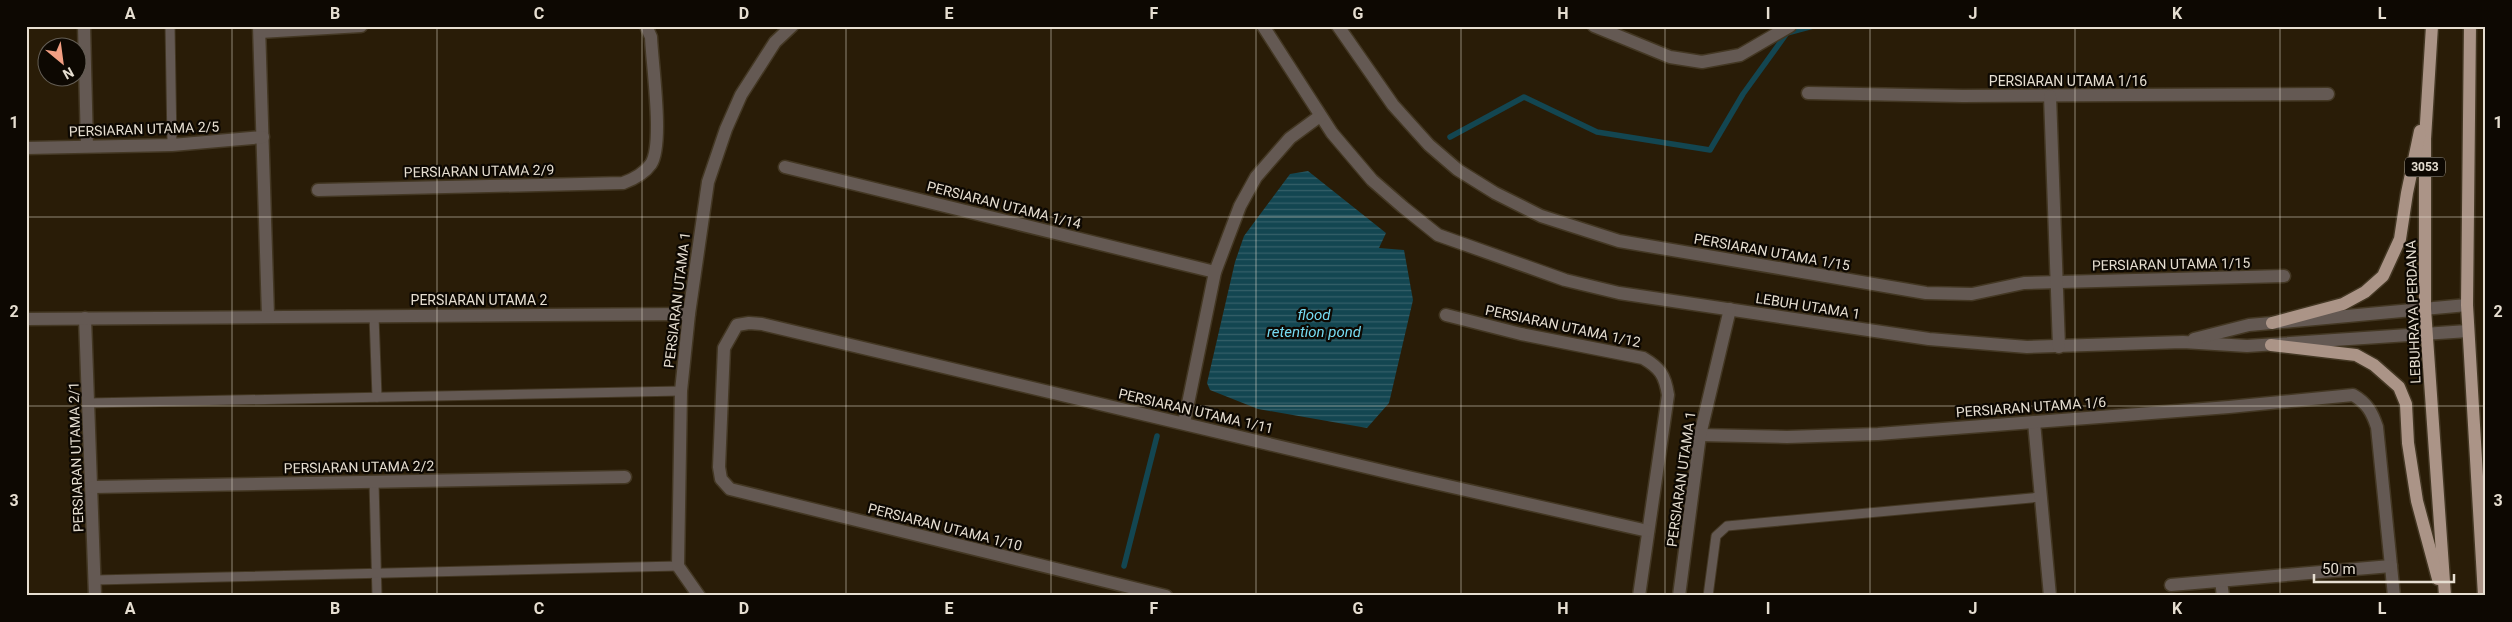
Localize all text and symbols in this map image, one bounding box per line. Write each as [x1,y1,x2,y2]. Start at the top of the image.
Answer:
text: A [125,4,136,23]
text: B [330,4,340,23]
text: C [534,4,544,23]
text: D [739,4,749,23]
text: E [945,4,954,23]
text: F [1150,4,1159,23]
text: G [1353,4,1364,23]
text: H [1557,4,1569,23]
text: I [1766,4,1770,23]
text: J [1969,4,1977,23]
text: K [2172,4,2183,23]
text: L [2378,4,2387,23]
north arrow [38,38,88,88]
text: N [60,64,77,83]
street label: PERSIARAN UTAMA 1/16 [1989,73,2147,89]
text: 1 [9,113,19,132]
text: 1 [2493,113,2503,132]
street label: PERSIARAN UTAMA 2/5 [69,118,220,140]
road number: 3053 [2405,158,2445,176]
street label: PERSIARAN UTAMA 2/9 [404,162,554,180]
street label: PERSIARAN UTAMA 1/14 [925,178,1083,232]
street label: PERSIARAN UTAMA 1/15 [1693,230,1851,274]
street label: PERSIARAN UTAMA 1 [661,231,693,369]
street label: LEBUHRAYA PERDANA [2402,240,2424,384]
street label: PERSIARAN UTAMA 1/15 [2092,255,2250,273]
street label: LEBUH UTAMA 1 [1755,290,1861,322]
street label: PERSIARAN UTAMA 2 [411,292,548,308]
text: 2 [9,302,19,321]
street label: PERSIARAN UTAMA 1/12 [1484,302,1642,350]
text: 2 [2493,302,2503,321]
water label: flood retention pond [1267,306,1362,341]
street label: PERSIARAN UTAMA 2/1 [65,382,87,532]
street label: PERSIARAN UTAMA 1/11 [1117,385,1275,437]
street label: PERSIARAN UTAMA 1/6 [1955,394,2107,420]
street label: PERSIARAN UTAMA 1 [1664,410,1698,548]
street label: PERSIARAN UTAMA 2/2 [284,458,435,476]
text: 3 [9,491,19,510]
text: 3 [2493,491,2503,510]
street label: PERSIARAN UTAMA 1/10 [866,500,1024,554]
scale bar [2314,552,2454,584]
text: 50 m [2322,560,2356,578]
text: A [125,599,136,618]
text: B [330,599,340,618]
text: C [534,599,544,618]
text: D [739,599,749,618]
text: E [945,599,954,618]
text: F [1150,599,1159,618]
text: G [1353,599,1364,618]
text: H [1557,599,1569,618]
text: I [1766,599,1770,618]
text: J [1969,599,1977,618]
text: K [2172,599,2183,618]
text: L [2378,599,2387,618]

